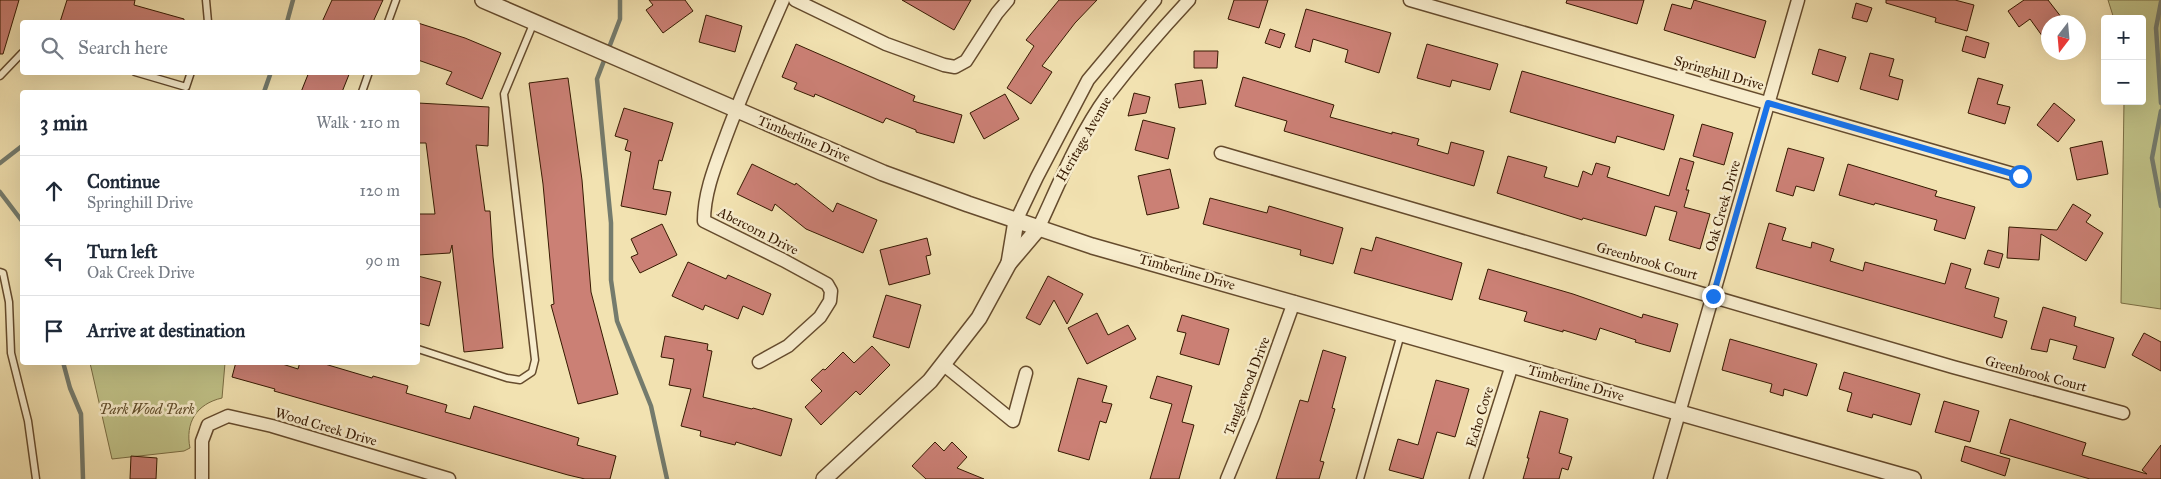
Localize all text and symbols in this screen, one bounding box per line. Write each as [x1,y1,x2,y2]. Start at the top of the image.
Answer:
north arrow [2041,15,2086,60]
map controls [2101,15,2146,105]
button: + [2101,15,2146,60]
search box [20,20,420,75]
icon: search [38,34,66,62]
text: Search here [78,36,168,59]
street label: Springhill Drive [1672,52,1766,94]
button: − [2101,60,2146,105]
street label: Heritage Avenue [1053,93,1115,184]
text: 3 min [40,110,88,136]
street label: Timberline Drive [755,112,853,166]
text: Walk · 210 m [316,113,400,132]
street label: Oak Creek Drive [1702,158,1744,254]
route start [2009,165,2032,188]
text: Continue [87,170,160,193]
icon: ahead [40,177,68,205]
text: 120 m [360,181,400,200]
text: Springhill Drive [87,193,193,212]
street label: Abercorn Drive [714,203,801,259]
street label: Greenbrook Court [1594,238,1700,284]
text: Turn left [87,240,157,263]
icon: left [40,247,68,275]
street label: Timberline Drive [1137,250,1237,294]
text: 90 m [365,251,400,270]
text: Oak Creek Drive [87,263,195,282]
route end [1702,285,1725,308]
icon: arrive [40,317,68,345]
text: Arrive at destination [87,319,245,342]
street label: Tanglewood Drive [1220,334,1274,438]
street label: Greenbrook Court [1983,352,2089,396]
street label: Timberline Drive [1526,361,1626,405]
street label: Echo Cove [1463,384,1497,450]
park label: Park Wood Park [99,401,195,418]
street label: Wood Creek Drive [273,404,379,450]

